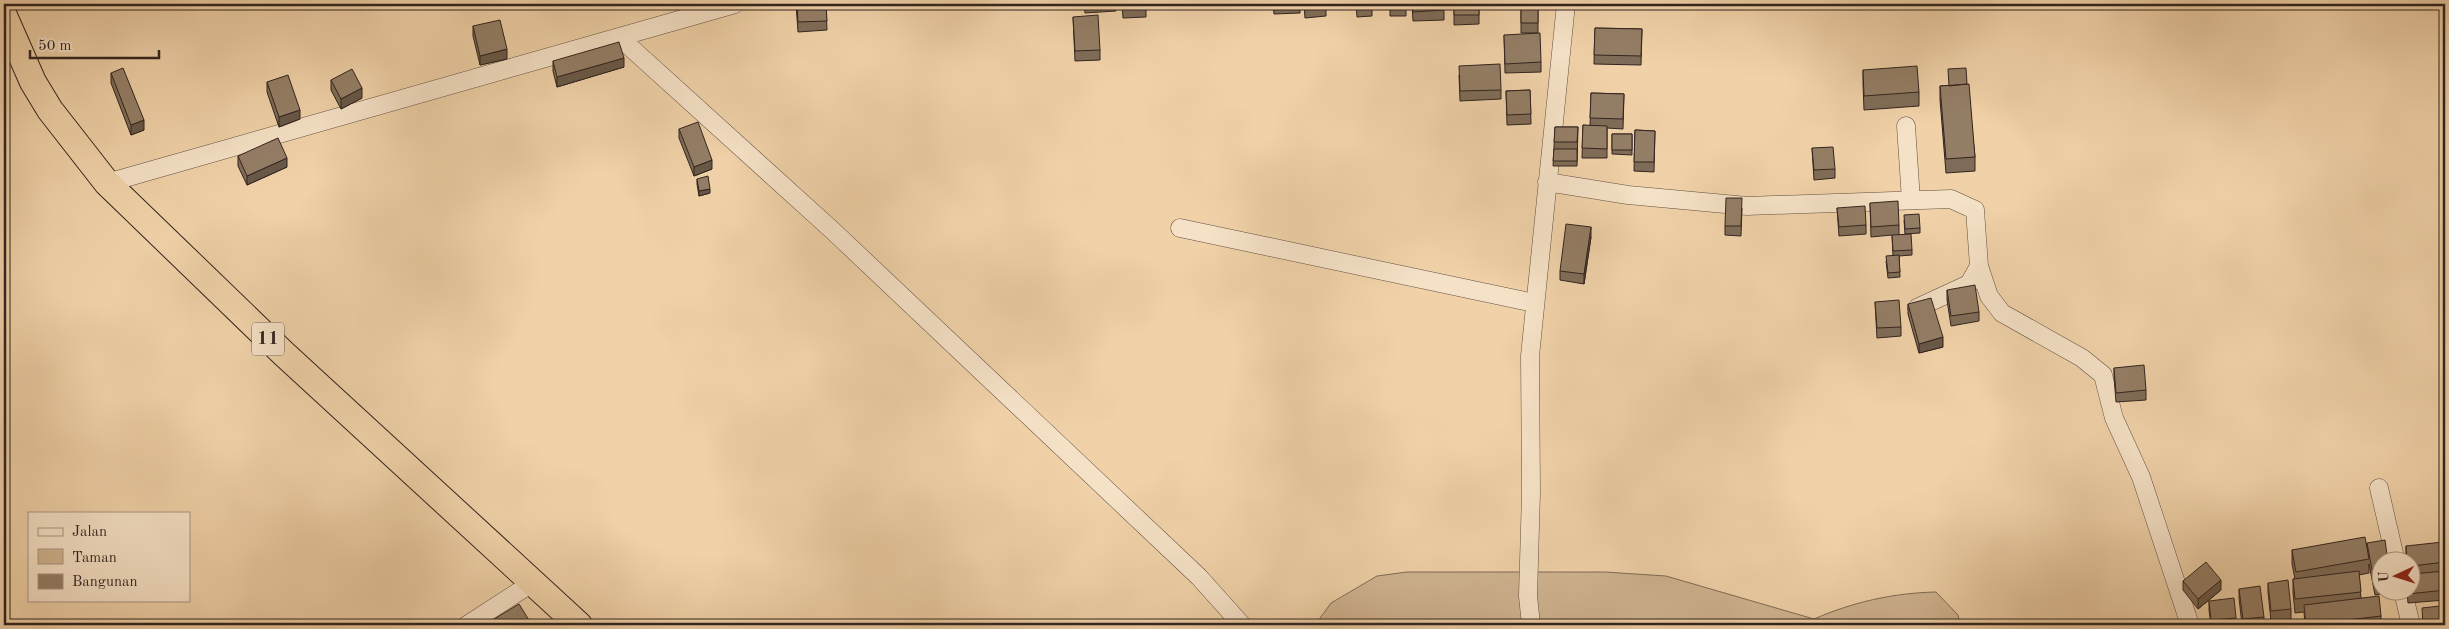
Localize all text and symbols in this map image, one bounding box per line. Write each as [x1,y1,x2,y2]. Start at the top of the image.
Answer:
scale bar [30,28,159,60]
text: 50 m [38,39,72,54]
road number: 11 [252,322,284,356]
legend [28,512,190,602]
text: Jalan [72,525,107,540]
text: Taman [72,551,117,566]
north arrow [2372,552,2422,602]
text: U [2377,571,2391,583]
text: Bangunan [72,575,138,590]

